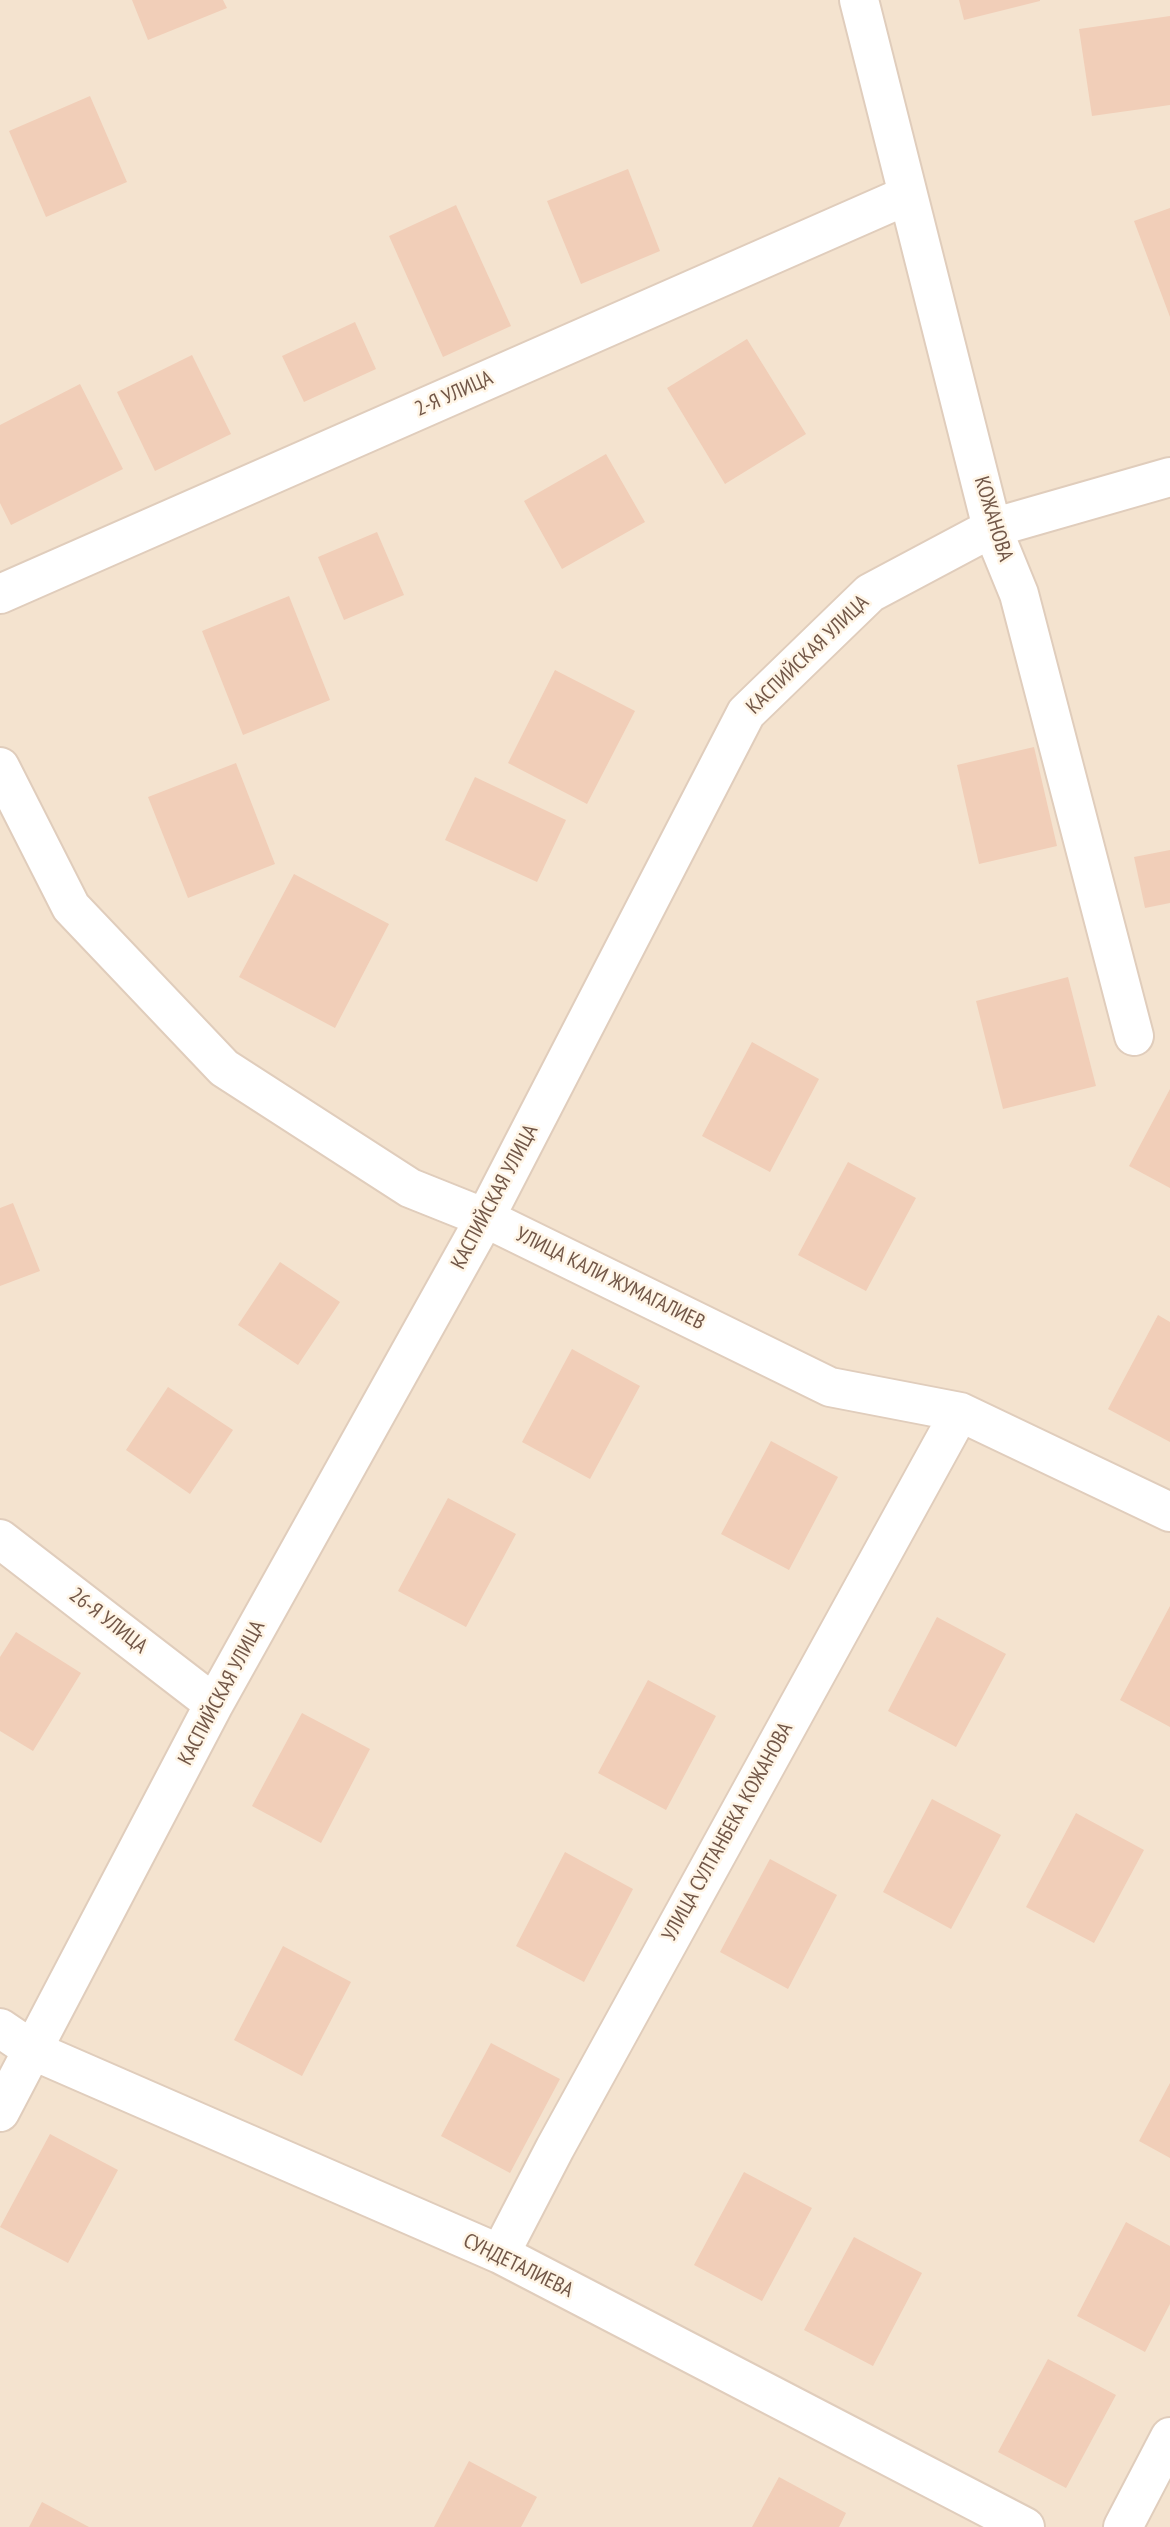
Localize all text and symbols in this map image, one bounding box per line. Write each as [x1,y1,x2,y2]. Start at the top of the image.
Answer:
street label: 2-Я УЛИЦА [411,366,497,422]
street label: КОЖАНОВА [968,473,1018,565]
street label: КАСПИЙСКАЯ УЛИЦА [742,590,874,720]
street label: КАСПИЙСКАЯ УЛИЦА [446,1120,544,1274]
street label: УЛИЦА КАЛИ ЖУМАГАЛИЕВ [511,1222,709,1336]
street label: 26-Я УЛИЦА [64,1583,152,1659]
street label: КАСПИЙСКАЯ УЛИЦА [173,1616,271,1770]
street label: УЛИЦА СУЛТАНБЕКА КОЖАНОВА [657,1718,799,1946]
street label: СУНДЕТАЛИЕВА [459,2229,577,2303]

